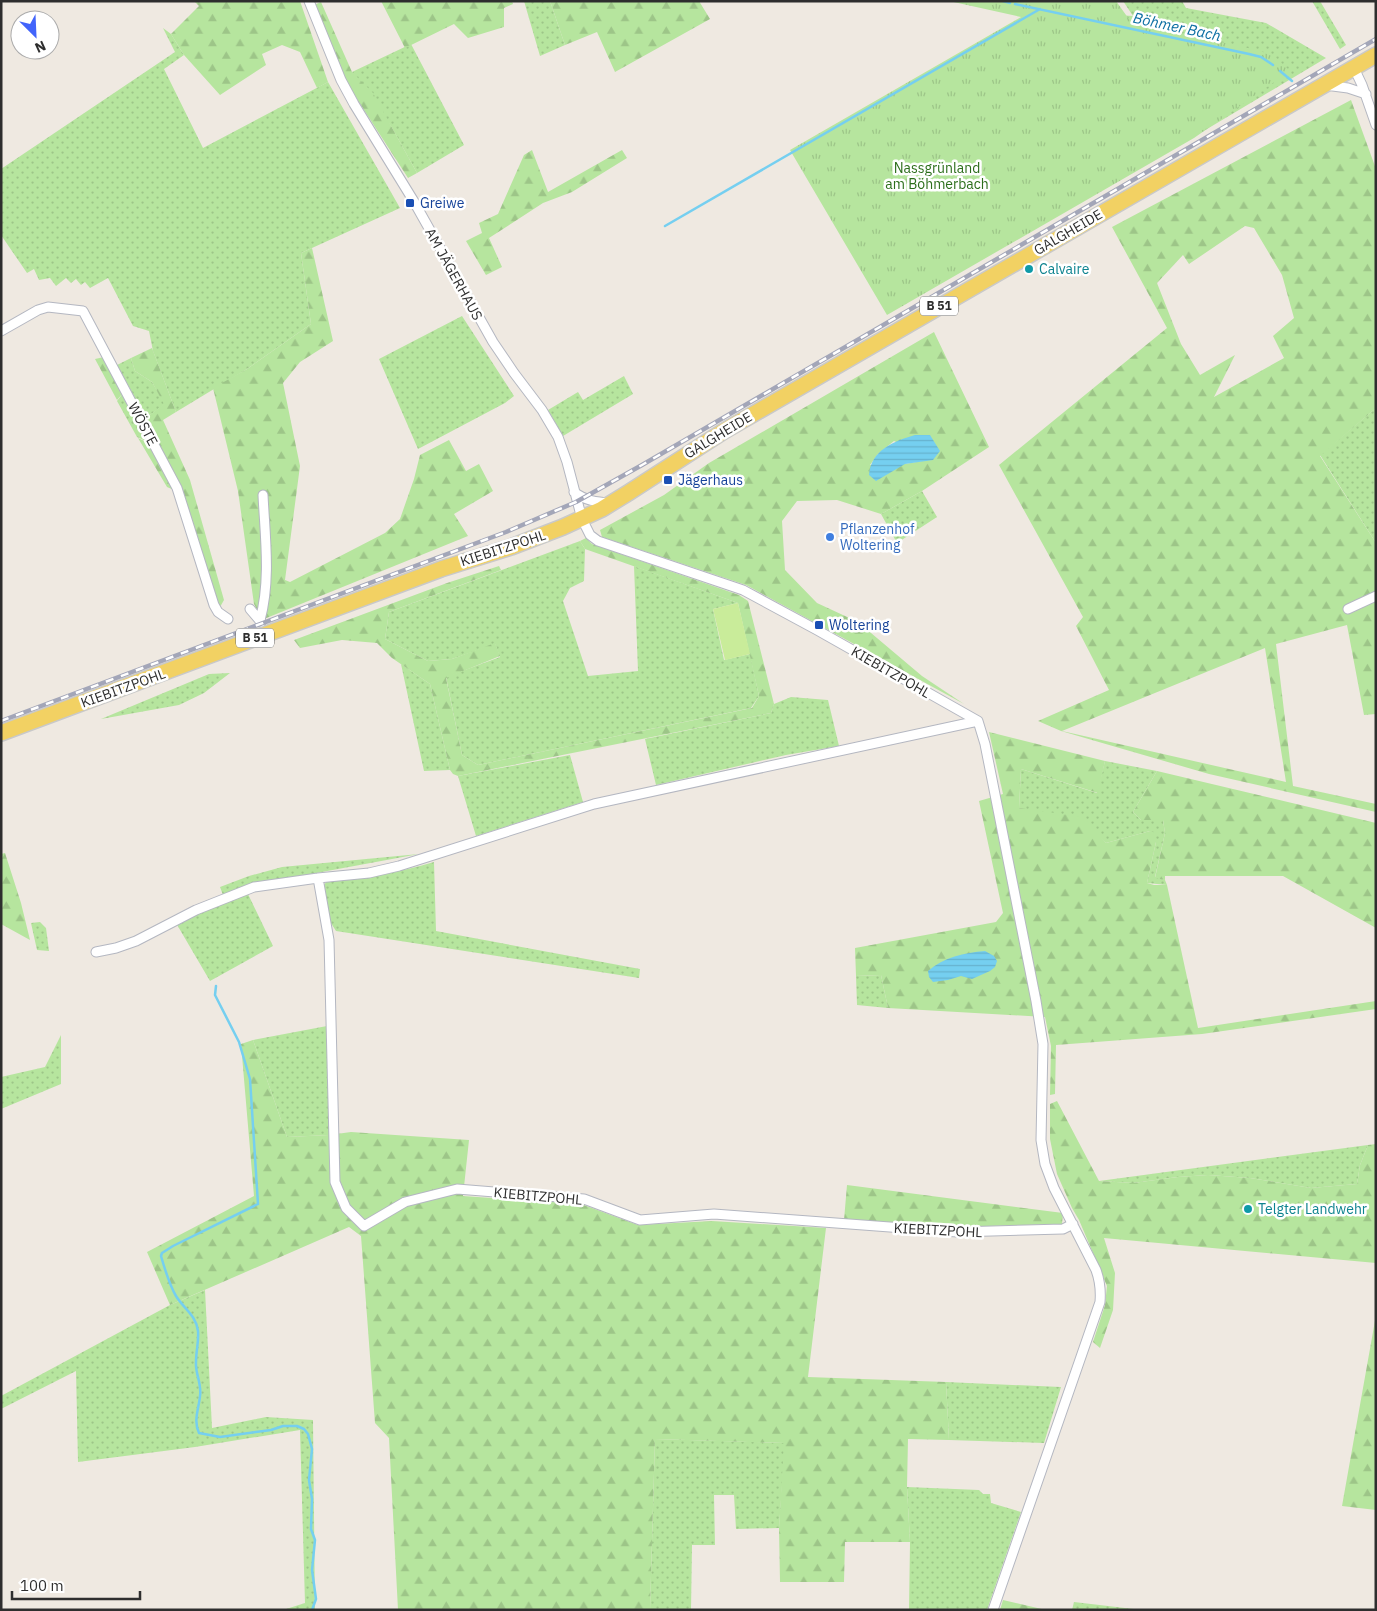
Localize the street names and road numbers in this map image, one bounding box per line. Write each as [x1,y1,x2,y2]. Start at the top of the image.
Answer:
street label: GALGHEIDE [1030,205,1106,259]
street label: AM JÄGERHAUS [421,225,487,323]
road number: B 51 [920,296,958,316]
street label: WÖSTE [124,399,162,449]
street label: GALGHEIDE [681,408,755,462]
street label: KIEBITZPOHL [458,526,548,570]
road number: B 51 [236,628,274,648]
street label: KIEBITZPOHL [848,642,934,702]
street label: KIEBITZPOHL [78,664,168,712]
street label: KIEBITZPOHL [493,1183,583,1209]
street label: KIEBITZPOHL [893,1219,983,1241]

